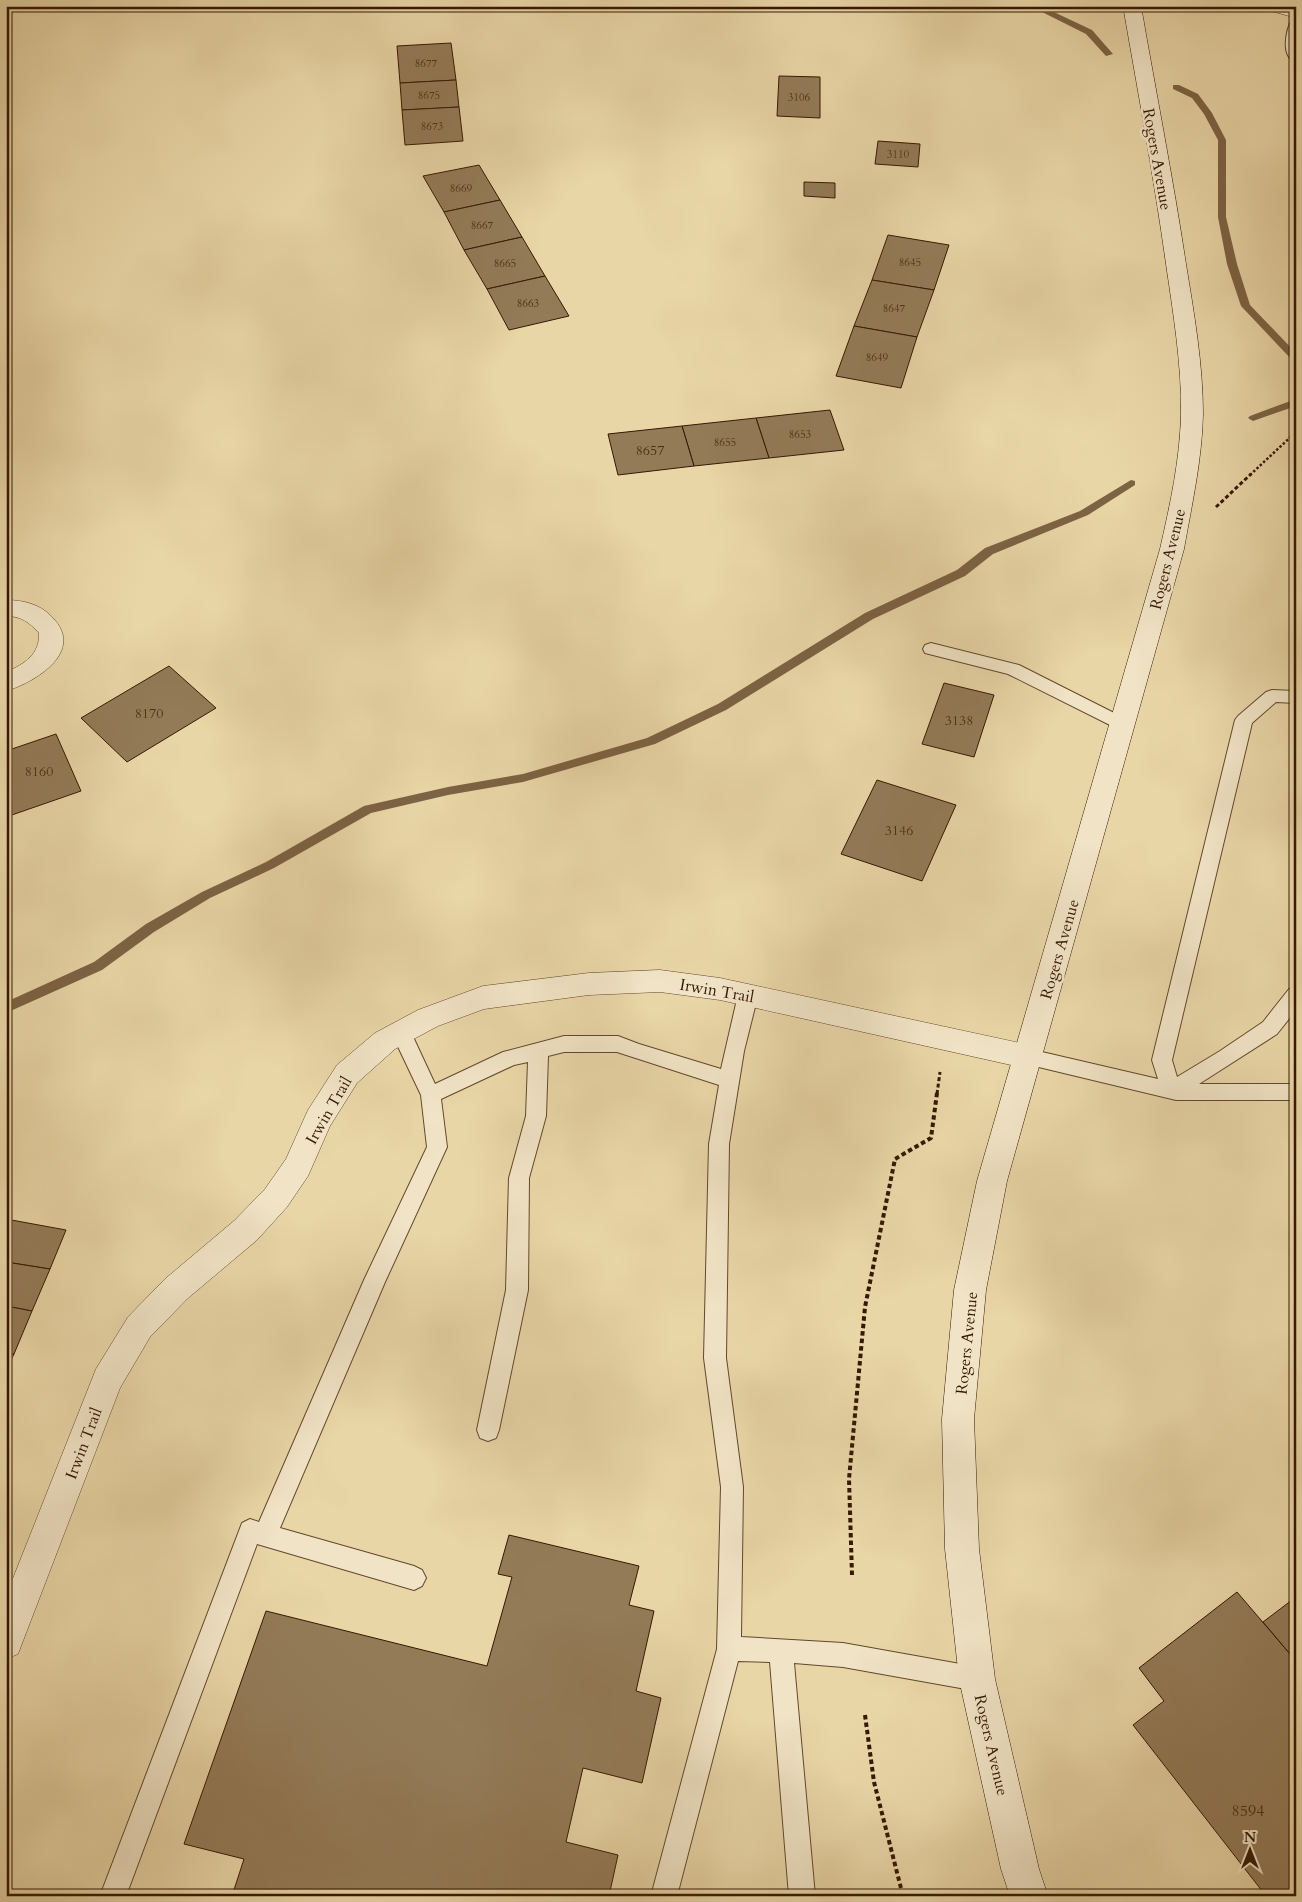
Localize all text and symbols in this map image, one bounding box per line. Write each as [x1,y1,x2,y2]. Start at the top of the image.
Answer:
house number: 8677 [415,56,438,71]
house number: 8675 [418,88,440,103]
house number: 3106 [788,90,811,105]
street label: Rogers Avenue [1137,106,1177,212]
house number: 8673 [421,119,444,134]
house number: 3110 [887,147,910,162]
house number: 8669 [450,181,473,196]
house number: 8667 [471,218,494,233]
house number: 8645 [899,255,921,270]
house number: 8665 [494,256,516,271]
house number: 8663 [517,296,540,311]
house number: 8647 [883,301,906,316]
house number: 8649 [866,350,889,365]
house number: 8653 [789,427,812,442]
house number: 8655 [714,435,736,450]
house number: 8657 [636,441,664,460]
street label: Rogers Avenue [1145,506,1191,612]
house number: 8170 [135,704,163,723]
house number: 3138 [945,711,973,730]
house number: 8160 [25,762,53,781]
house number: 3146 [885,821,913,840]
street label: Rogers Avenue [1035,897,1085,1002]
street label: Irwin Trail [678,974,756,1008]
street label: Irwin Trail [301,1072,357,1149]
street label: Rogers Avenue [951,1291,983,1396]
street label: Irwin Trail [60,1404,108,1482]
street label: Rogers Avenue [969,1692,1013,1798]
house number: 8594 [1232,1800,1264,1822]
north arrow [1224,1824,1274,1874]
text: N [1244,1828,1256,1847]

